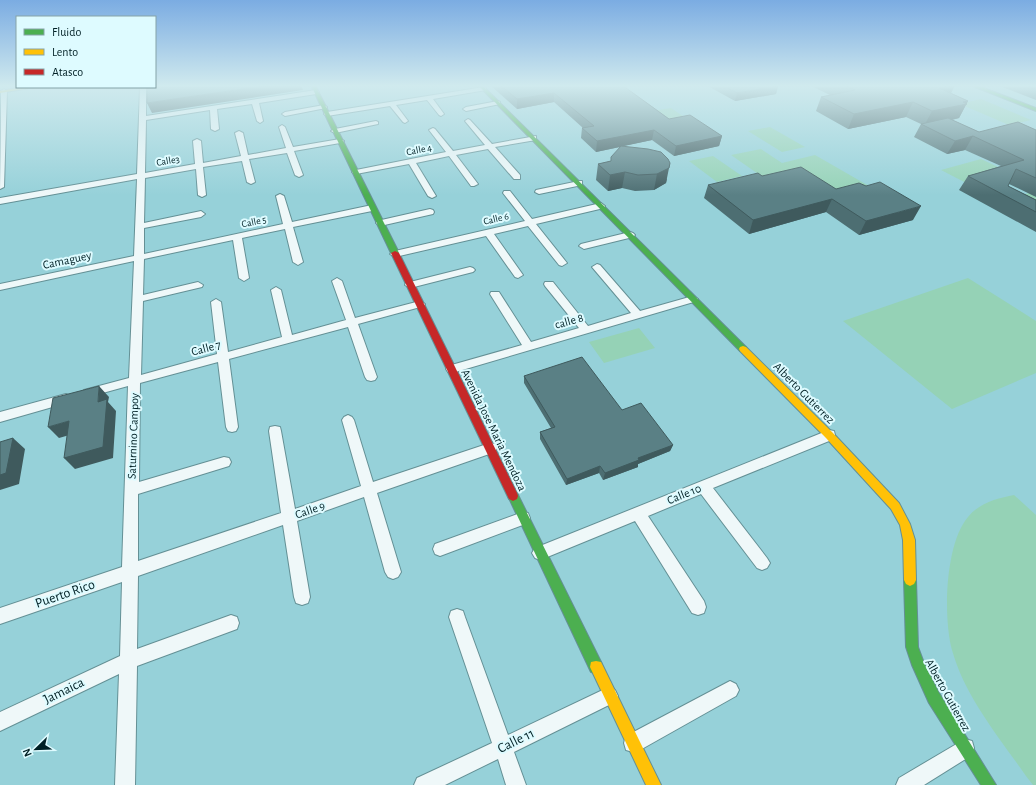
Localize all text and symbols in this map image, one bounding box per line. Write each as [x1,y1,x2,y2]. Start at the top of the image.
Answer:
legend [16,16,156,88]
text: Fluido [52,26,81,38]
text: Lento [52,46,78,58]
text: Atasco [52,66,83,78]
street label: Calle 4 [405,143,433,157]
street label: Calle3 [156,154,180,168]
street label: Calle 6 [482,211,510,227]
street label: Calle 5 [241,214,267,230]
street label: Camaguey [42,249,93,272]
street label: calle 8 [553,311,585,331]
street label: Calle 7 [190,338,222,358]
street label: Alberto Gutierrez [771,360,837,426]
street label: Avenida Jose Maria Mendoza [459,367,529,493]
street label: Saturnino Campoy [126,393,141,479]
street label: Calle 10 [665,482,703,506]
street label: Calle 9 [293,499,327,521]
street label: Puerto Rico [33,577,97,611]
street label: Alberto Gutierrez [923,657,973,733]
street label: Jamaica [42,675,87,707]
street label: Calle 11 [495,726,537,756]
north arrow [16,729,56,769]
text: N [21,747,34,758]

